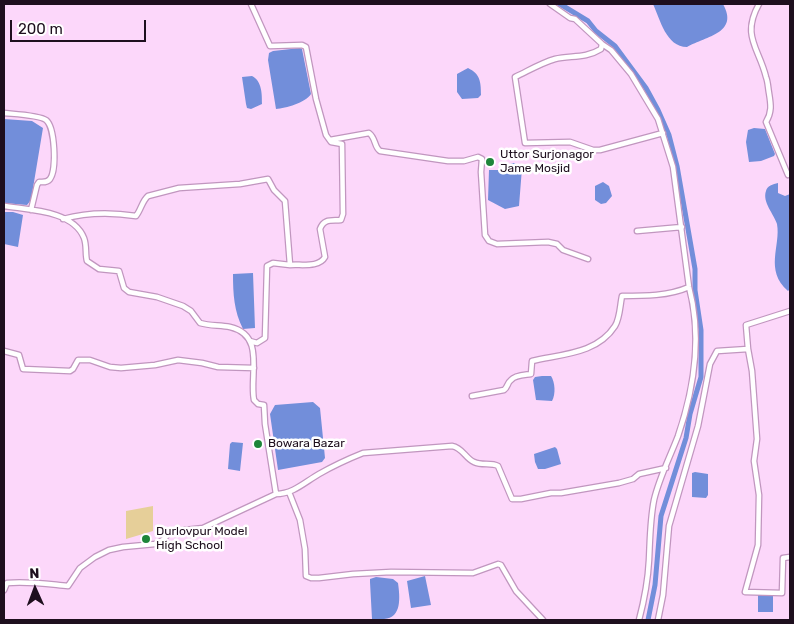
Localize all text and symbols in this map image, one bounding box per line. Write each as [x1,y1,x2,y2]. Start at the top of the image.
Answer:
scale bar [12,10,149,42]
text: 200 m [18,20,63,38]
place label: Uttor Surjonagor Jame Mosjid [500,148,594,176]
marker: Uttor Surjonagor Jame Mosjid [484,156,496,168]
place label: Bowara Bazar [268,437,345,451]
marker: Bowara Bazar [252,438,264,450]
place label: Durlovpur Model High School [156,525,247,553]
marker: Durlovpur Model High School [140,533,152,545]
north arrow [10,564,60,614]
text: N [29,565,40,582]

